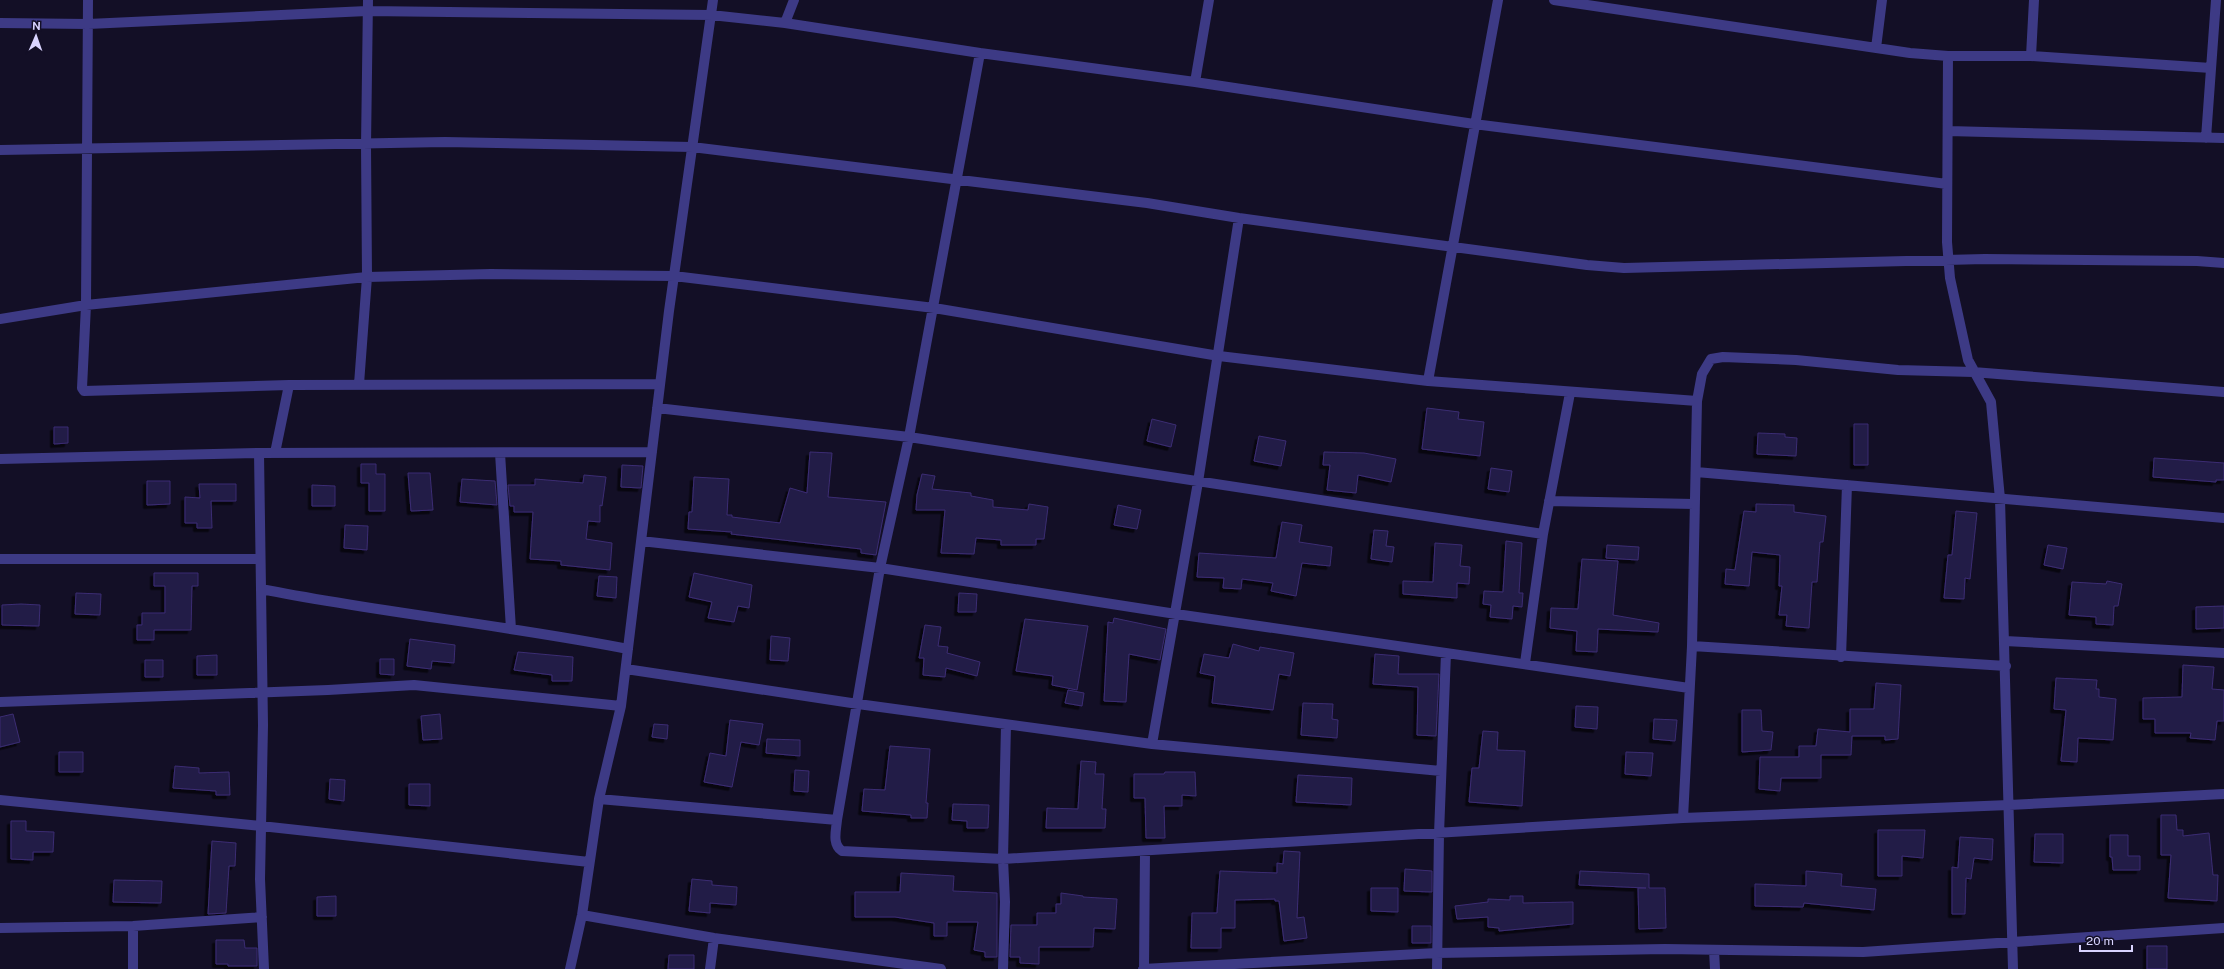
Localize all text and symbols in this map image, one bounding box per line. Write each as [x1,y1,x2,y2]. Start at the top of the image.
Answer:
north arrow [16,16,56,56]
text: N [32,20,41,32]
scale bar [2080,927,2132,953]
text: 20 m [2086,934,2114,948]

